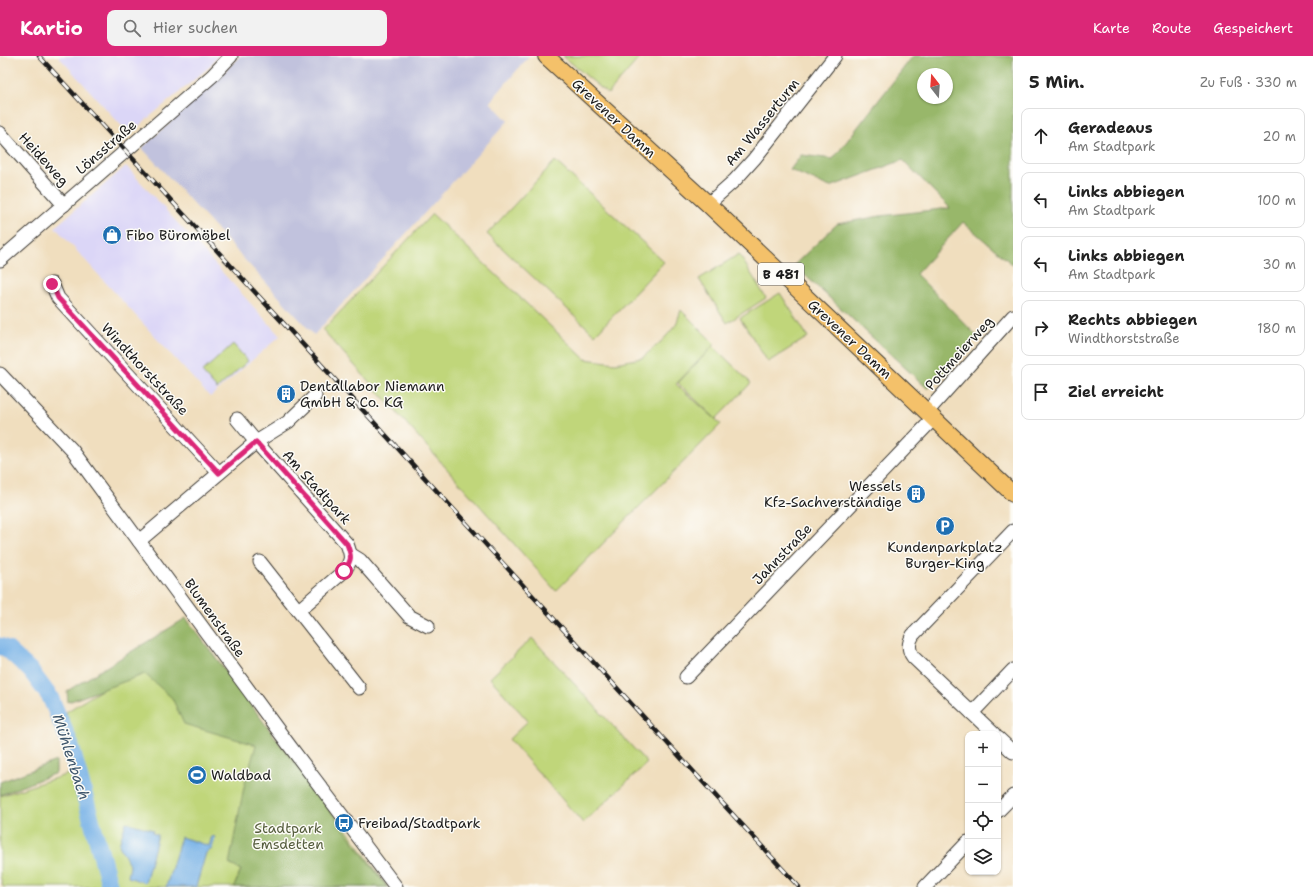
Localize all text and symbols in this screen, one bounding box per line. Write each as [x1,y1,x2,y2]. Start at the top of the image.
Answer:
search box [107,10,387,46]
text: Kartio [20,16,83,41]
icon: search [121,17,143,39]
text: Hier suchen [153,18,238,38]
text: Karte [1093,19,1130,37]
text: Route [1152,19,1191,37]
text: Gespeichert [1213,19,1293,37]
north arrow [917,68,953,104]
text: 5 Min. [1029,71,1084,93]
street label: Grevener Damm [568,74,660,162]
street label: Am Wasserturm [721,74,803,170]
text: Zu Fuß · 330 m [1200,74,1297,91]
street label: Lönsstraße [72,116,140,178]
text: Geradeaus [1068,118,1153,138]
icon: ahead [1030,125,1052,147]
street label: Heideweg [15,128,73,190]
text: 20 m [1263,128,1296,145]
text: Am Stadtpark [1068,138,1156,155]
text: Links abbiegen [1068,182,1184,202]
icon: left [1030,189,1052,211]
text: 100 m [1257,192,1296,209]
text: Am Stadtpark [1068,202,1156,219]
shop icon: Fibo Büromöbel [101,224,123,246]
place label: Fibo Büromöbel [126,226,231,244]
text: Links abbiegen [1068,246,1184,266]
icon: left [1030,253,1052,275]
text: 30 m [1262,256,1296,273]
road number: B 481 [758,263,804,285]
text: Am Stadtpark [1068,266,1156,283]
route end [43,275,61,293]
street label: Grevener Damm [804,295,896,383]
text: Rechts abbiegen [1068,310,1197,330]
street label: Pottmeierweg [921,312,997,394]
icon: right [1030,317,1052,339]
street label: Windthorststraße [97,319,193,419]
text: 180 m [1257,320,1296,337]
text: Windthorststraße [1068,330,1180,347]
place label: Dentallabor Niemann GmbH & Co. KG [300,377,445,411]
icon: arrive [1030,381,1052,403]
text: Ziel erreicht [1068,382,1164,402]
building icon: Dentallabor Niemann GmbH & Co. KG [275,383,297,405]
street label: Am Stadtpark [279,446,355,528]
place label: Wessels Kfz-Sachverständige [764,477,902,511]
building icon: Wessels Kfz-Sachverständige [905,483,927,505]
parking icon: Kundenparkplatz Burger-King [934,515,956,537]
street label: Jahnstraße [748,520,816,588]
place label: Kundenparkplatz Burger-King [887,538,1003,572]
route start [335,562,353,580]
street label: Blumenstraße [180,575,250,661]
water label: Mühlenbach [48,711,94,803]
map controls [965,731,1001,875]
button: + [965,731,1001,767]
sports icon: Waldbad [186,764,208,786]
place label: Waldbad [211,766,271,784]
button: − [965,767,1001,803]
button: locate [965,803,1001,839]
bus stop icon: Freibad/Stadtpark [333,812,355,834]
place label: Freibad/Stadtpark [358,814,481,832]
park label: Stadtpark Emsdetten [252,819,324,853]
button: layers [965,839,1001,875]

